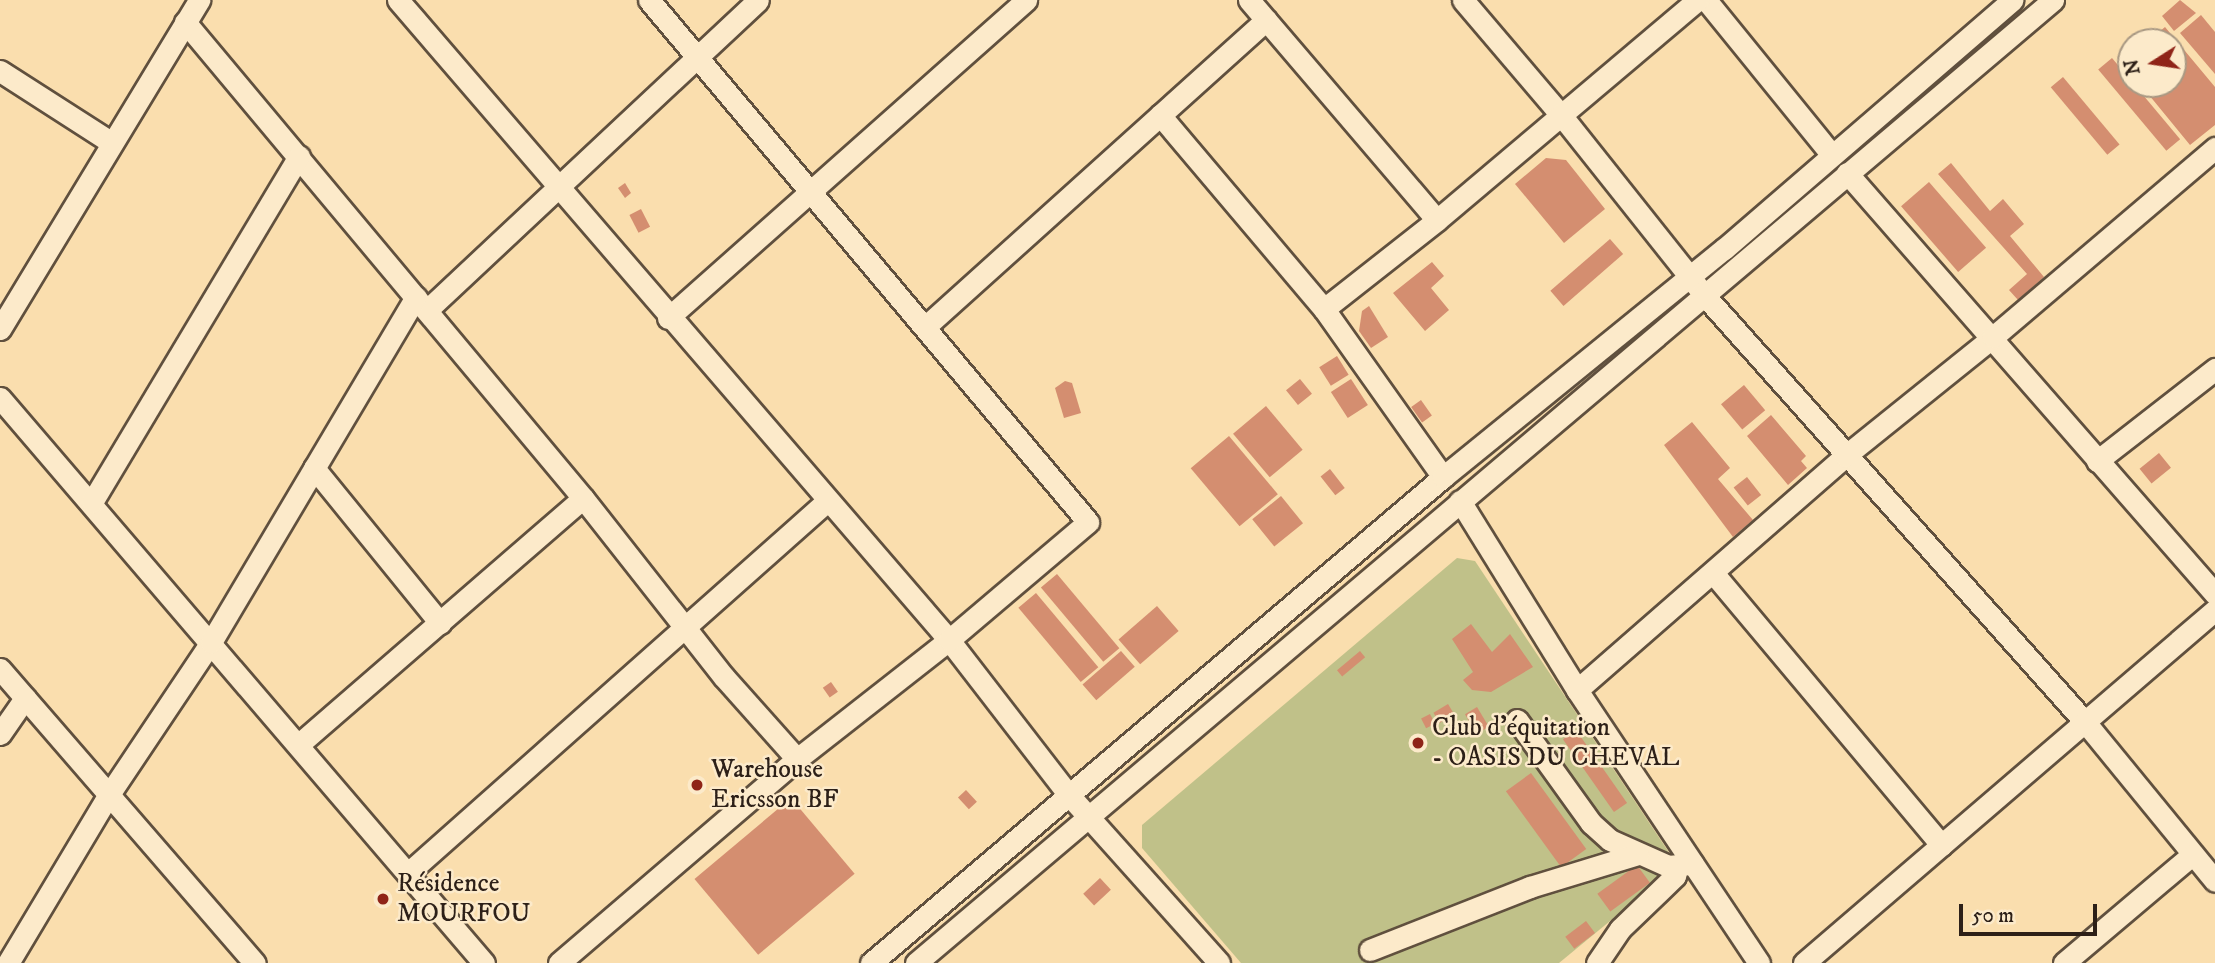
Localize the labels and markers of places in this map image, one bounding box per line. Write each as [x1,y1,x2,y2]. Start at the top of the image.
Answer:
place label: Club d'équitation - OASIS DU CHEVAL [1432,712,1680,774]
marker: Club d'équitation - OASIS DU CHEVAL [1410,735,1426,751]
place label: Warehouse Ericsson BF [711,754,838,816]
marker: Warehouse Ericsson BF [689,777,705,793]
place label: Résidence MOURFOU [397,868,531,930]
marker: Résidence MOURFOU [375,891,391,907]

